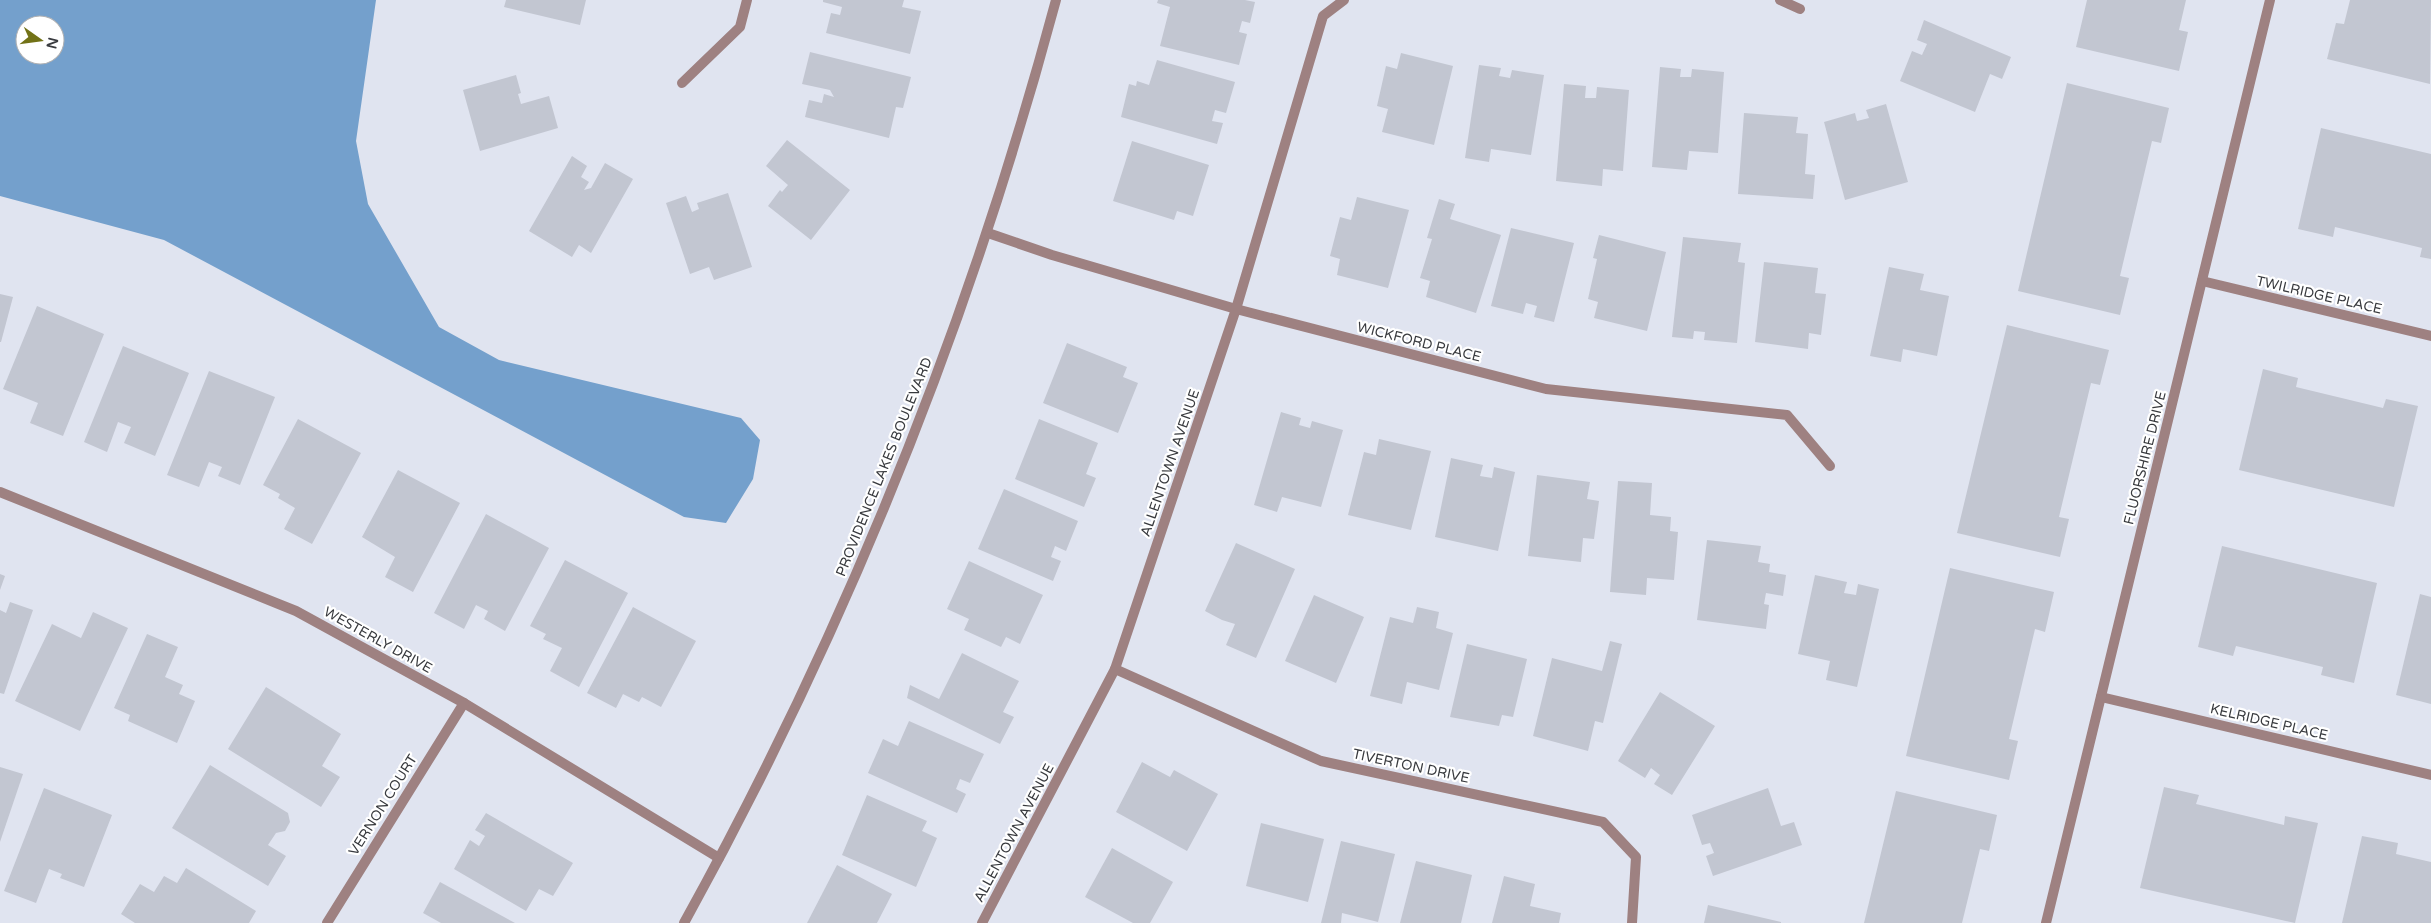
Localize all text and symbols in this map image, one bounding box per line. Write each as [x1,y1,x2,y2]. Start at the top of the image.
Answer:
north arrow [15,15,65,65]
text: N [43,36,62,51]
street label: TWILRIDGE PLACE [2254,272,2384,318]
street label: WICKFORD PLACE [1355,318,1483,366]
street label: PROVIDENCE LAKES BOULEVARD [832,355,936,579]
street label: ALLENTOWN AVENUE [1137,387,1203,539]
street label: FLUORSHIRE DRIVE [2120,389,2170,527]
street label: WESTERLY DRIVE [321,603,435,677]
street label: KELRIDGE PLACE [2209,700,2329,744]
street label: TIVERTON DRIVE [1351,745,1471,787]
street label: VERNON COURT [345,751,421,859]
street label: ALLENTOWN AVENUE [970,761,1058,905]

